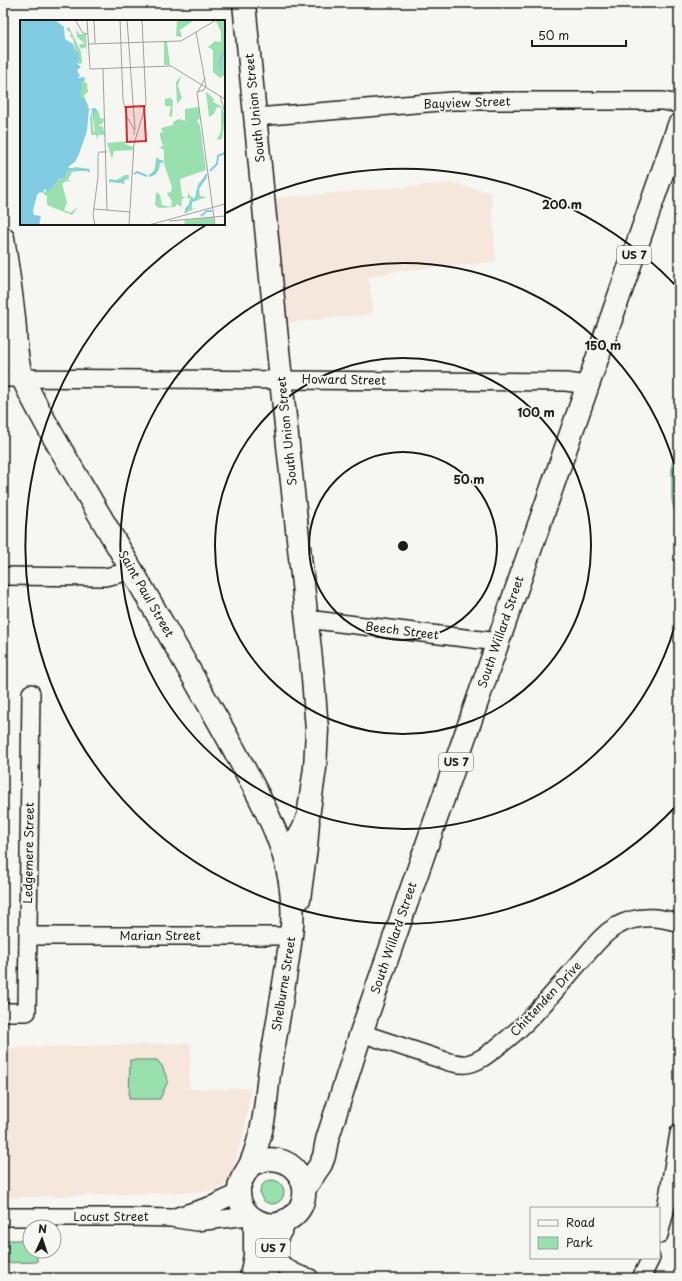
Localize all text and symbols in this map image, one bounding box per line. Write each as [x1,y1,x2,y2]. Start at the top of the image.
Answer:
inset map [20,20,225,225]
scale bar [532,22,626,48]
text: 50 m [538,26,569,44]
street label: South Union Street [239,53,269,163]
street label: Bayview Street [423,91,511,113]
text: 200 m [542,195,582,213]
road number: US 7 [617,246,651,264]
text: 150 m [585,336,621,354]
street label: Howard Street [302,369,386,389]
street label: South Union Street [271,376,301,486]
text: 100 m [517,403,555,421]
text: 50 m [453,470,485,488]
centre of rings [396,539,410,553]
street label: Saint Paul Street [115,547,179,640]
street label: South Willard Street [472,573,528,690]
street label: Beech Street [364,617,440,643]
road number: US 7 [439,753,473,771]
street label: Ledgemere Street [18,802,38,904]
street label: South Willard Street [365,879,421,996]
street label: Marian Street [119,926,201,944]
street label: Shelburne Street [267,935,299,1032]
street label: Chittenden Drive [506,957,585,1040]
street label: Locust Street [73,1207,149,1225]
legend [530,1207,660,1259]
text: Road [566,1213,595,1231]
north arrow [22,1219,62,1259]
text: N [38,1220,48,1237]
text: Park [566,1233,593,1251]
road number: US 7 [256,1239,290,1257]

